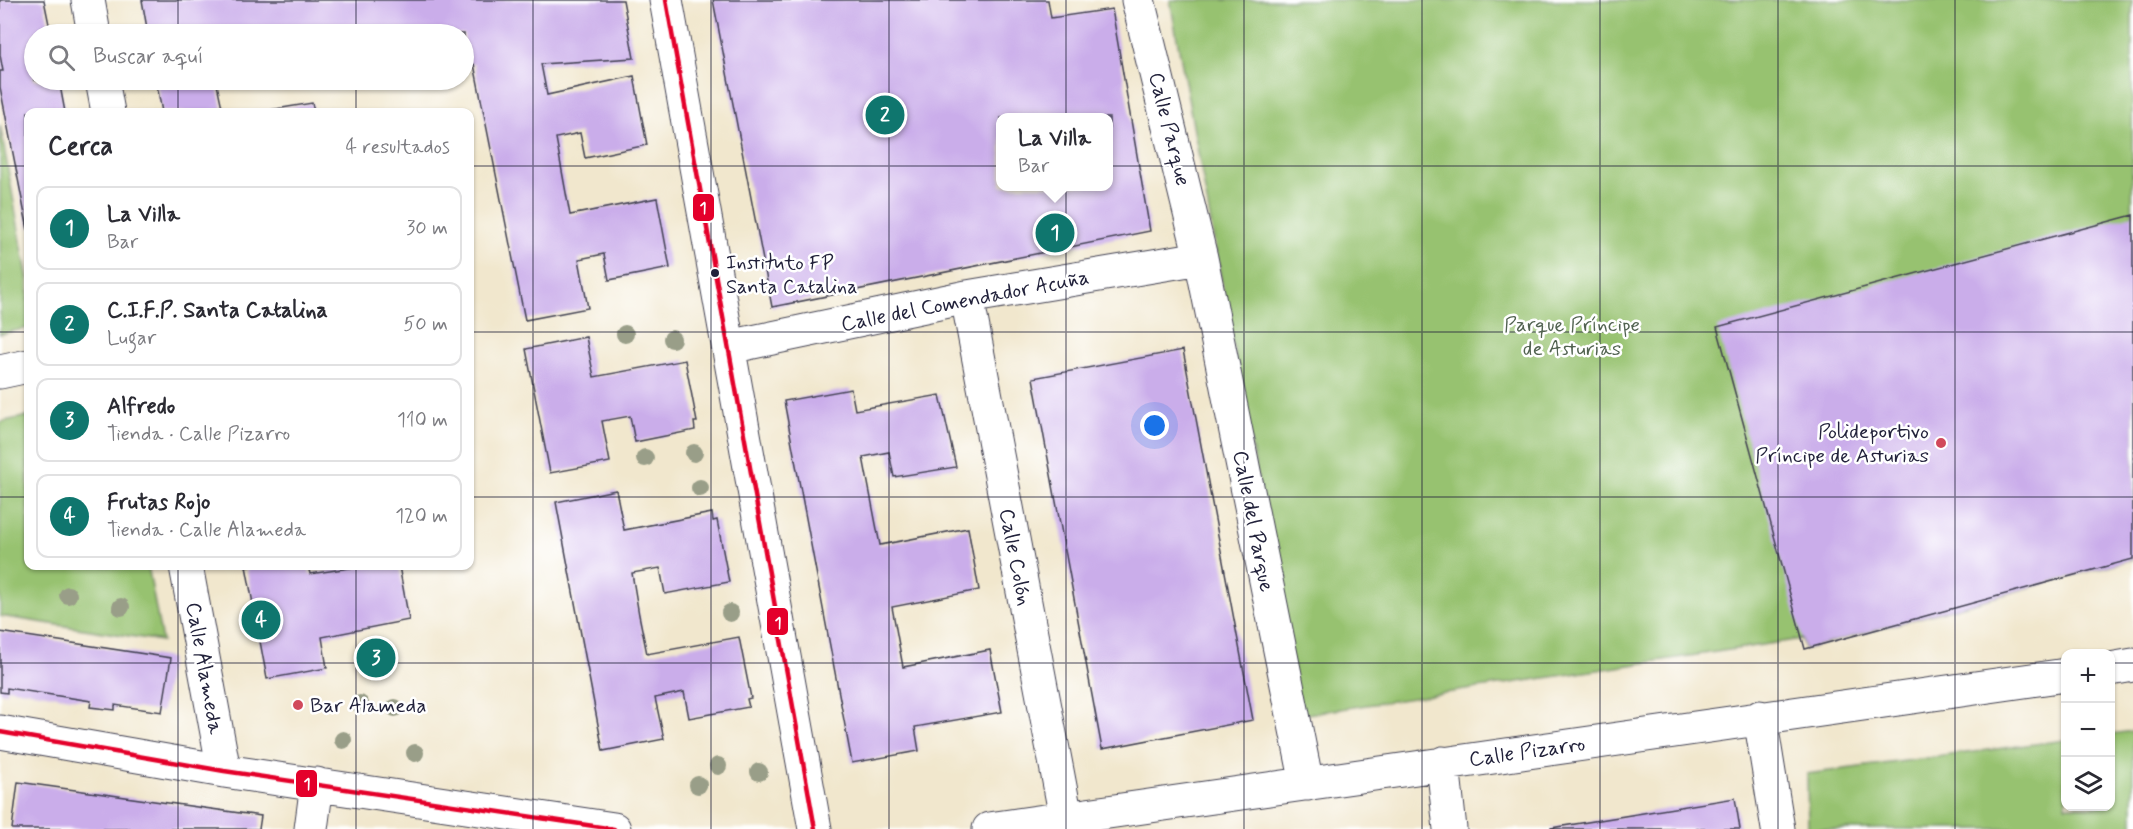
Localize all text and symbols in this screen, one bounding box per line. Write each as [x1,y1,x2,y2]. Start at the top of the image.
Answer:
search box [24,24,474,90]
icon: search [45,41,78,74]
text: Buscar aquí [93,43,204,71]
street label: Calle Parque [1141,69,1197,189]
pin: 2 [866,92,904,138]
popup [996,113,1113,191]
text: La Villa [1018,125,1091,153]
text: Cerca [48,130,113,164]
text: 4 resultados [346,134,450,161]
text: Bar [1018,153,1049,180]
line badge: 1 [692,193,715,222]
text: 1 [699,198,707,219]
text: La Villa [107,201,180,229]
pin: 1 [1036,210,1074,256]
text: 1 [65,215,74,242]
text: 30 m [406,215,448,242]
text: Bar [107,229,138,256]
place label: Instituto FP Santa Catalina [726,250,857,301]
street label: Calle del Comendador Acuña [839,263,1092,339]
marker: Instituto FP Santa Catalina [709,267,721,279]
text: C.I.F.P. Santa Catalina [107,297,328,325]
text: 2 [65,311,74,338]
text: 50 m [403,311,448,338]
park label: Parque Príncipe de Asturias [1504,311,1640,363]
text: Lugar [107,325,156,352]
text: Alfredo [107,393,175,421]
text: 3 [65,407,74,434]
text: 110 m [397,407,448,434]
your location [1140,411,1169,440]
place label: Polideportivo Príncipe de Asturias [1755,418,1929,470]
text: Tienda · Calle Pizarro [107,421,290,448]
marker: Polideportivo Príncipe de Asturias [1934,436,1948,450]
street label: Calle del Parque [1226,448,1280,594]
text: Frutas Rojo [107,489,210,517]
text: 4 [64,503,75,530]
text: 120 m [395,503,448,530]
street label: Calle Colón [992,506,1038,608]
text: Tienda · Calle Alameda [107,517,306,544]
pin: 4 [242,598,280,642]
street label: Calle Alameda [179,600,229,737]
line badge: 1 [766,607,789,636]
text: 1 [774,613,782,634]
pin: 3 [356,636,395,680]
map controls [2061,649,2115,811]
button: + [2061,649,2115,703]
place label: Bar Alameda [310,692,426,720]
marker: Bar Alameda [291,698,305,712]
button: − [2061,703,2115,757]
street label: Calle Pizarro [1467,730,1587,774]
button: layers [2061,757,2115,811]
line badge: 1 [295,769,318,798]
text: 1 [303,774,311,795]

